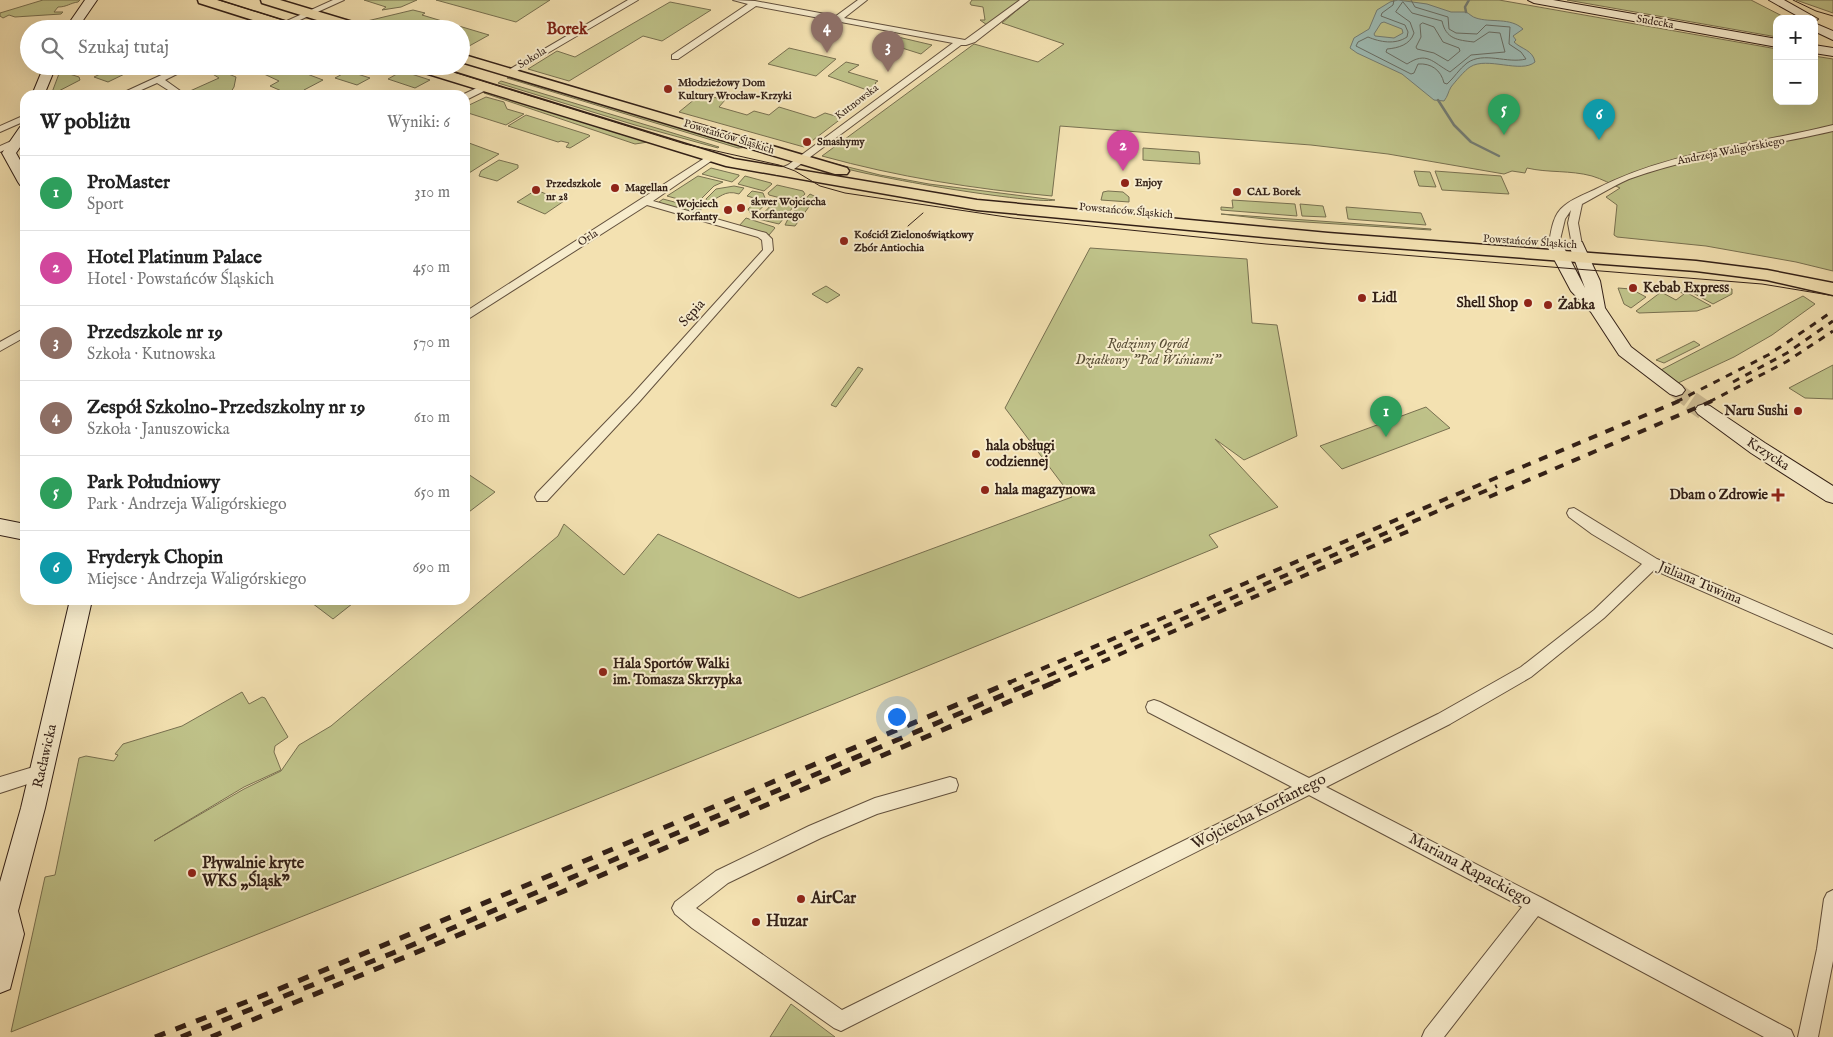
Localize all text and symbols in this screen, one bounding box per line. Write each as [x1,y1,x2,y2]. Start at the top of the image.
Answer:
pin: 4 [811,12,843,53]
street label: Sudecka [1635,12,1675,32]
map controls [1773,15,1818,105]
button: + [1773,15,1818,60]
search box [20,20,470,75]
district label: Borek [547,20,588,40]
pin: 3 [872,31,904,72]
icon: search [38,34,66,62]
text: Szukaj tutaj [78,36,169,60]
street label: Sokola [515,44,549,72]
button: − [1773,60,1818,105]
place label: Młodzieżowy Dom Kultury Wrocław-Krzyki [678,76,792,103]
street label: Kutnowska [833,81,882,123]
marker: Młodzieżowy Dom Kultury Wrocław-Krzyki [662,83,674,95]
pin: 5 [1488,94,1520,135]
pin: 6 [1583,99,1615,140]
text: W pobliżu [40,109,130,136]
text: Wyniki: 6 [387,113,450,133]
street label: Powstańców Śląskich [682,117,776,158]
pin: 2 [1107,130,1139,171]
street label: Andrzeja Waligórskiego [1675,134,1786,168]
place label: Smashymy [817,135,865,149]
marker: Smashymy [801,136,813,148]
text: ProMaster [87,171,170,195]
place label: Enjoy [1135,176,1163,190]
place label: Przedszkole nr 28 [546,177,601,204]
marker: Enjoy [1119,177,1131,189]
place label: Magellan [625,181,668,195]
marker: Magellan [609,182,621,194]
text: 1 [53,183,59,203]
text: 310 m [414,183,450,203]
marker: Przedszkole nr 28 [530,184,542,196]
place label: CAL Borek [1247,185,1302,199]
marker: CAL Borek [1231,186,1243,198]
text: Sport [87,195,124,215]
place label: skwer Wojciecha Korfantego [751,195,826,222]
place label: Wojciech Korfanty [675,197,719,224]
street label: Powstańców Śląskich [1078,200,1174,222]
marker: skwer Wojciecha Korfantego [735,202,747,214]
marker: Wojciech Korfanty [722,204,734,216]
street label: Orla [575,226,601,250]
place label: Kościół Zielonoświątkowy Zbór Antiochia [854,228,974,255]
street label: Powstańców Śląskich [1483,232,1578,252]
marker: Kościół Zielonoświątkowy Zbór Antiochia [838,235,850,247]
text: Hotel Platinum Palace [87,246,262,270]
text: 2 [52,258,60,278]
text: 450 m [413,258,450,278]
text: Hotel · Powstańców Śląskich [87,270,274,290]
place label: Kebab Express [1643,279,1729,297]
marker: Kebab Express [1627,282,1639,294]
place label: Lidl [1372,289,1398,307]
marker: Lidl [1356,292,1368,304]
place label: Shell Shop [1457,294,1518,312]
street label: Sępia [675,295,710,331]
place label: Żabka [1558,295,1596,314]
marker: Shell Shop [1522,297,1534,309]
marker: Żabka [1542,299,1554,311]
text: Przedszkole nr 19 [87,321,223,345]
text: 3 [53,333,59,353]
text: 570 m [413,333,450,353]
park label: Rodzinny Ogród Działkowy "Pod Wiśniami" [1075,335,1223,369]
text: Szkoła · Kutnowska [87,345,215,365]
text: Zespół Szkolno-Przedszkolny nr 19 [87,396,365,420]
pin: 1 [1370,396,1402,437]
place label: Naru Sushi [1723,402,1788,420]
marker: Naru Sushi [1792,405,1804,417]
text: 4 [52,408,60,428]
text: 610 m [414,408,450,428]
text: Szkoła · Januszowicka [87,420,230,440]
street label: Krzycka [1743,433,1794,475]
place label: hala obsługi codziennej [985,437,1055,471]
marker: hala obsługi codziennej [970,448,982,460]
text: Park Południowy [87,471,220,495]
place label: hala magazynowa [994,481,1096,499]
text: 5 [53,483,59,503]
text: 650 m [414,483,450,503]
marker: hala magazynowa [979,484,991,496]
place label: Dbam o Zdrowie [1670,486,1769,504]
marker: Dbam o Zdrowie [1772,489,1784,501]
text: Park · Andrzeja Waligórskiego [87,495,287,515]
text: Fryderyk Chopin [87,546,223,570]
street label: Juliana Tuwima [1654,557,1745,609]
text: 6 [53,558,59,578]
text: 690 m [413,558,450,578]
text: Miejsce · Andrzeja Waligórskiego [87,570,306,590]
place label: Hala Sportów Walki im. Tomasza Skrzypka [613,655,743,689]
marker: Hala Sportów Walki im. Tomasza Skrzypka [597,666,609,678]
your location [884,704,910,730]
street label: Racławicka [29,721,61,790]
street label: Wojciecha Korfantego [1188,769,1330,855]
street label: Mariana Rapackiego [1405,829,1535,911]
place label: Pływalnie kryte WKS „Śląsk” [201,854,305,892]
marker: Pływalnie kryte WKS „Śląsk” [186,867,198,879]
place label: AirCar [810,889,856,909]
marker: AirCar [795,893,807,905]
place label: Huzar [766,912,808,932]
marker: Huzar [750,916,762,928]

